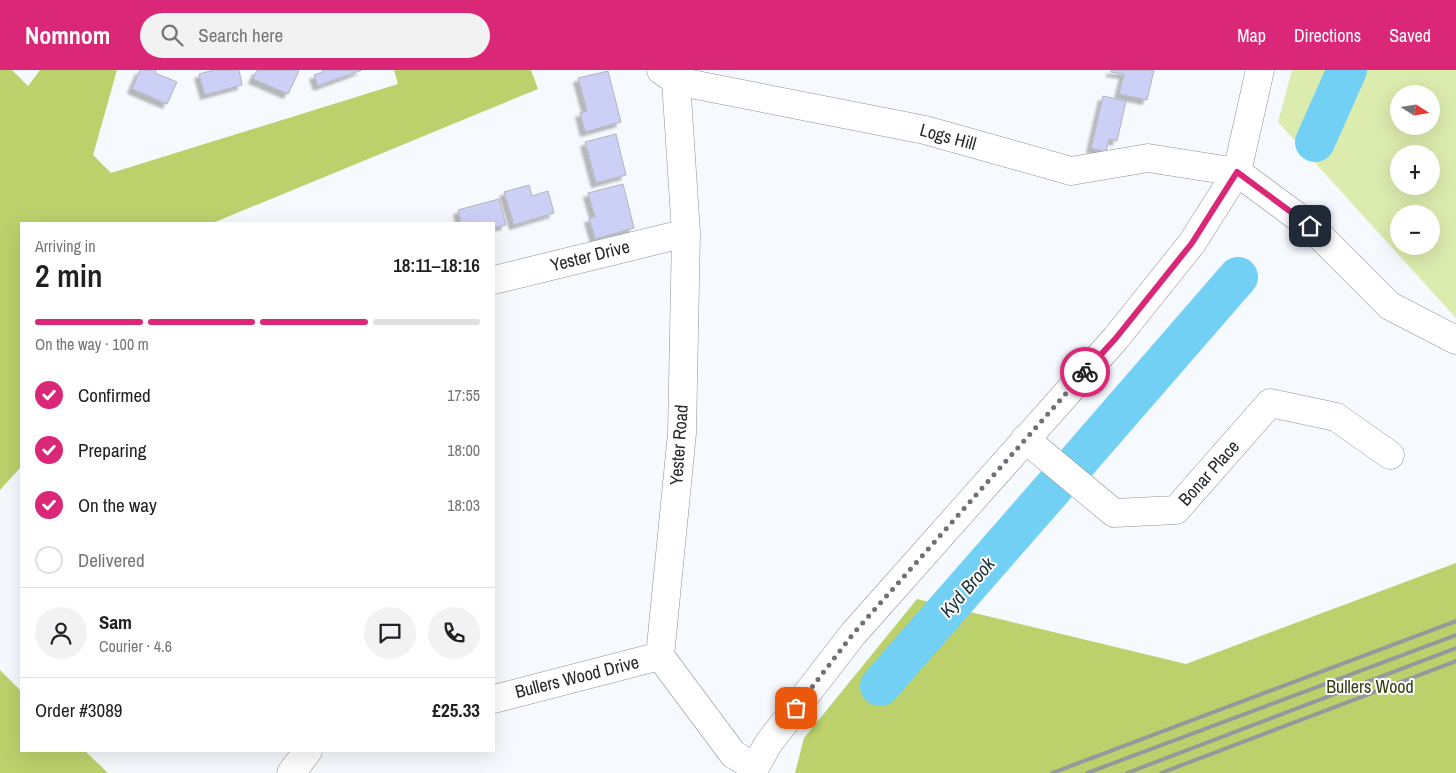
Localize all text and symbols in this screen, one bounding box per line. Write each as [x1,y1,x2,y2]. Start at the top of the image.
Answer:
search box [140,13,490,58]
text: Nomnom [25,19,110,51]
icon: search [158,21,186,49]
text: Search here [198,22,283,48]
text: Map [1237,23,1266,48]
text: Directions [1294,23,1361,48]
text: Saved [1389,23,1431,48]
north arrow [1390,85,1440,135]
map controls [1390,85,1440,255]
street label: Logs Hill [917,117,979,156]
button: + [1390,145,1440,195]
pin [1289,205,1331,247]
button: − [1390,205,1440,255]
icon: home [1296,212,1324,240]
street label: Yester Drive [548,234,632,277]
text: Arriving in [35,235,96,257]
text: 18:11–18:16 [393,252,480,278]
text: 2 min [35,254,103,297]
text: On the way · 100 m [35,333,149,355]
courier [1060,347,1110,397]
icon: bike [1071,358,1099,386]
icon: check [35,381,63,409]
text: Confirmed [78,382,151,408]
text: 17:55 [447,384,480,406]
street label: Yester Road [663,404,694,486]
street label: Bonar Place [1172,434,1245,511]
icon: check [35,436,63,464]
text: Preparing [78,437,146,463]
text: 18:00 [447,439,480,461]
icon: check [35,491,63,519]
text: On the way [78,492,157,518]
text: 18:03 [447,494,480,516]
text: Delivered [78,547,145,573]
water label: Kyd Brook [934,550,1001,623]
button: person [35,607,87,659]
button: chat [364,607,416,659]
button: phone [428,607,480,659]
text: Sam [99,609,132,635]
text: Courier · 4.6 [99,635,172,657]
street label: Bullers Wood Drive [512,649,641,704]
park label: Bullers Wood [1326,674,1414,699]
pin [775,687,817,729]
icon: bag [782,694,810,722]
text: Order #3089 [35,697,122,723]
text: £25.33 [432,697,480,723]

